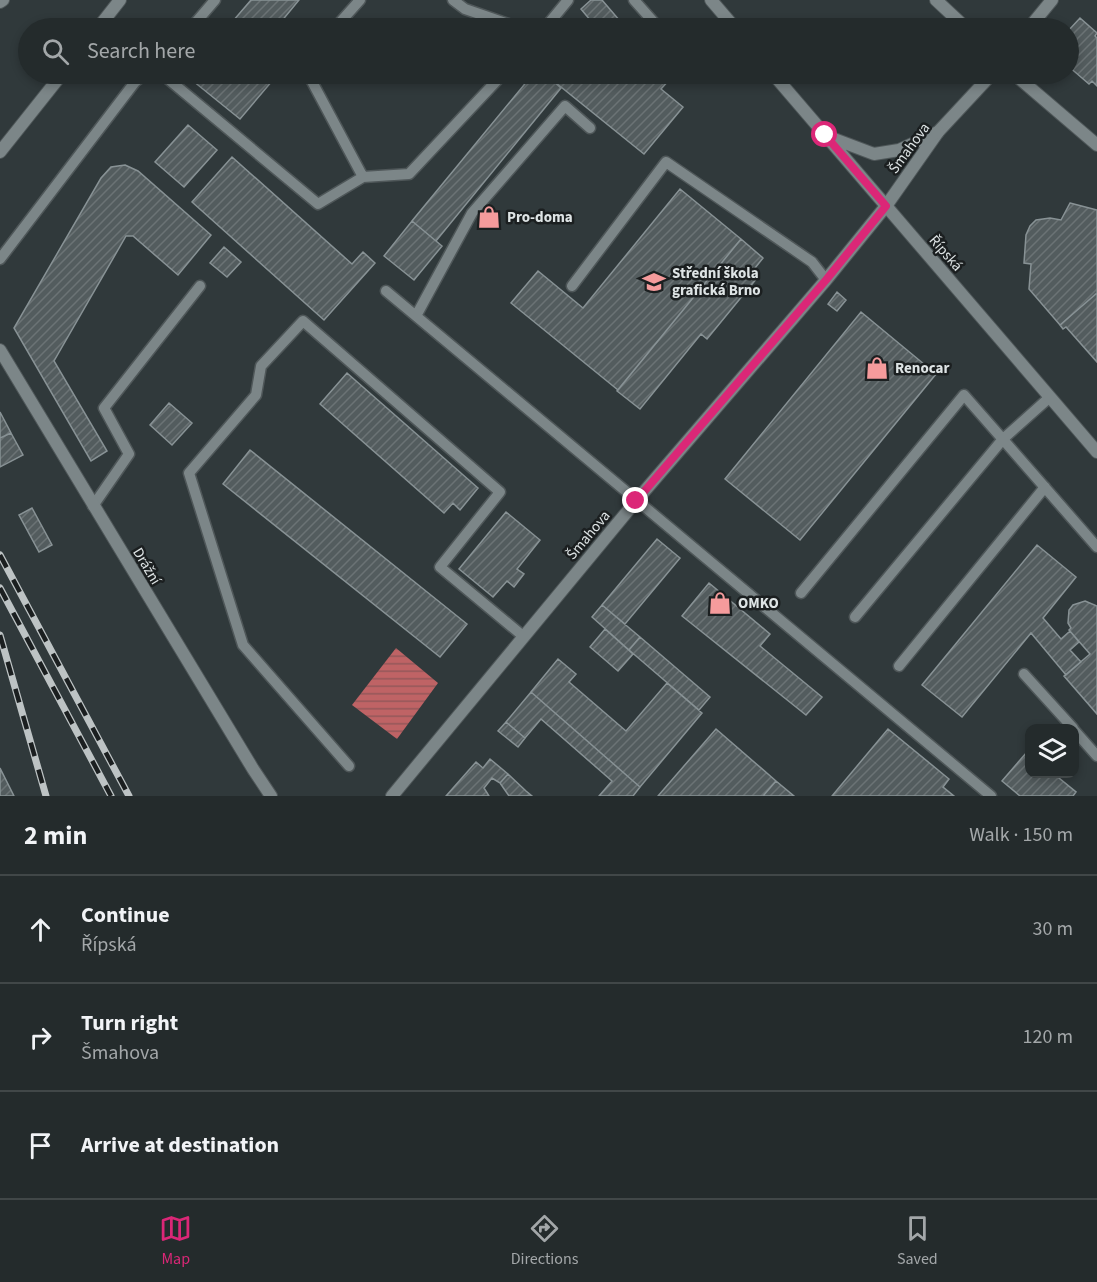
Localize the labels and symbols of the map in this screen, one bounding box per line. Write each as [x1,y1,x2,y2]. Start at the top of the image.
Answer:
street label: Šmahova [884,118,935,178]
route start [811,121,837,147]
shop icon: Pro-doma [476,204,502,230]
place label: Pro-doma [507,207,573,228]
street label: Řípská [924,231,967,276]
place label: Střední škola grafická Brno [672,263,761,301]
school or university icon: Střední škola grafická Brno [641,269,667,295]
shop icon: Renocar [864,355,890,381]
place label: Renocar [895,358,949,379]
route end [622,487,648,513]
street label: Šmahova [562,506,615,564]
street label: Drážní [127,544,167,590]
shop icon: OMKO [707,590,733,616]
place label: OMKO [738,593,779,614]

